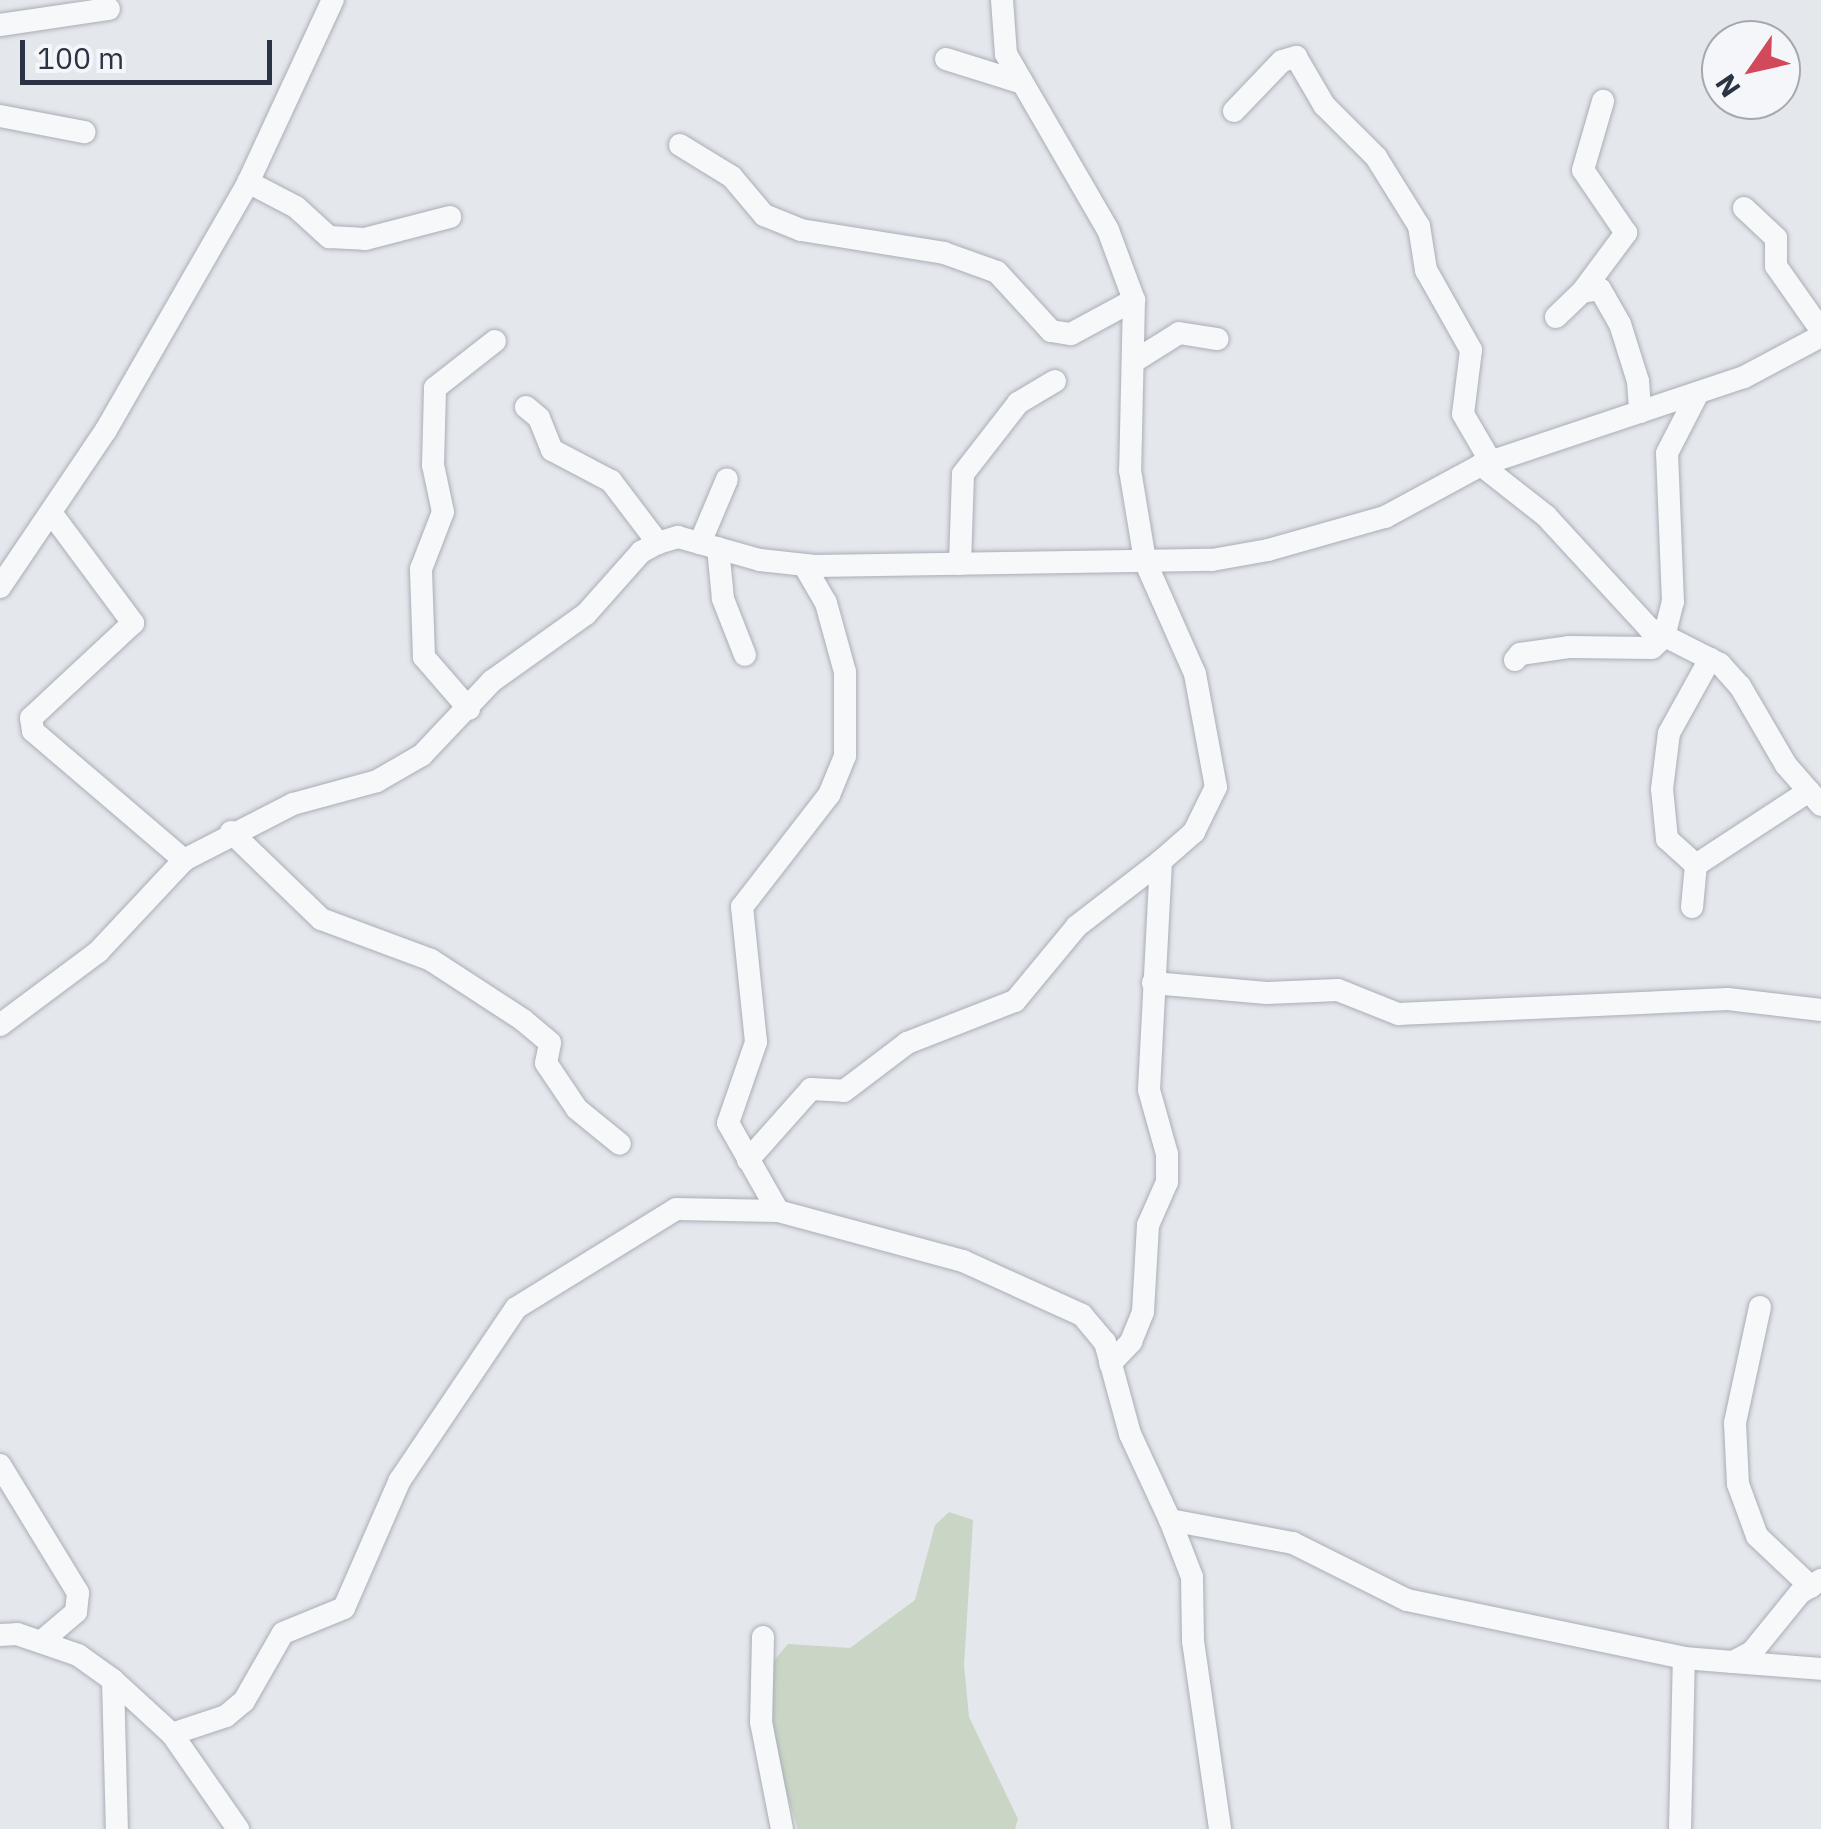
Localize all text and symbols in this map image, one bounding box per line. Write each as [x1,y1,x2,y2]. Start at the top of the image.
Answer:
scale bar [25,20,278,82]
north arrow [1701,20,1801,120]
text: 100 m [37,38,124,77]
text: N [1706,67,1748,105]

